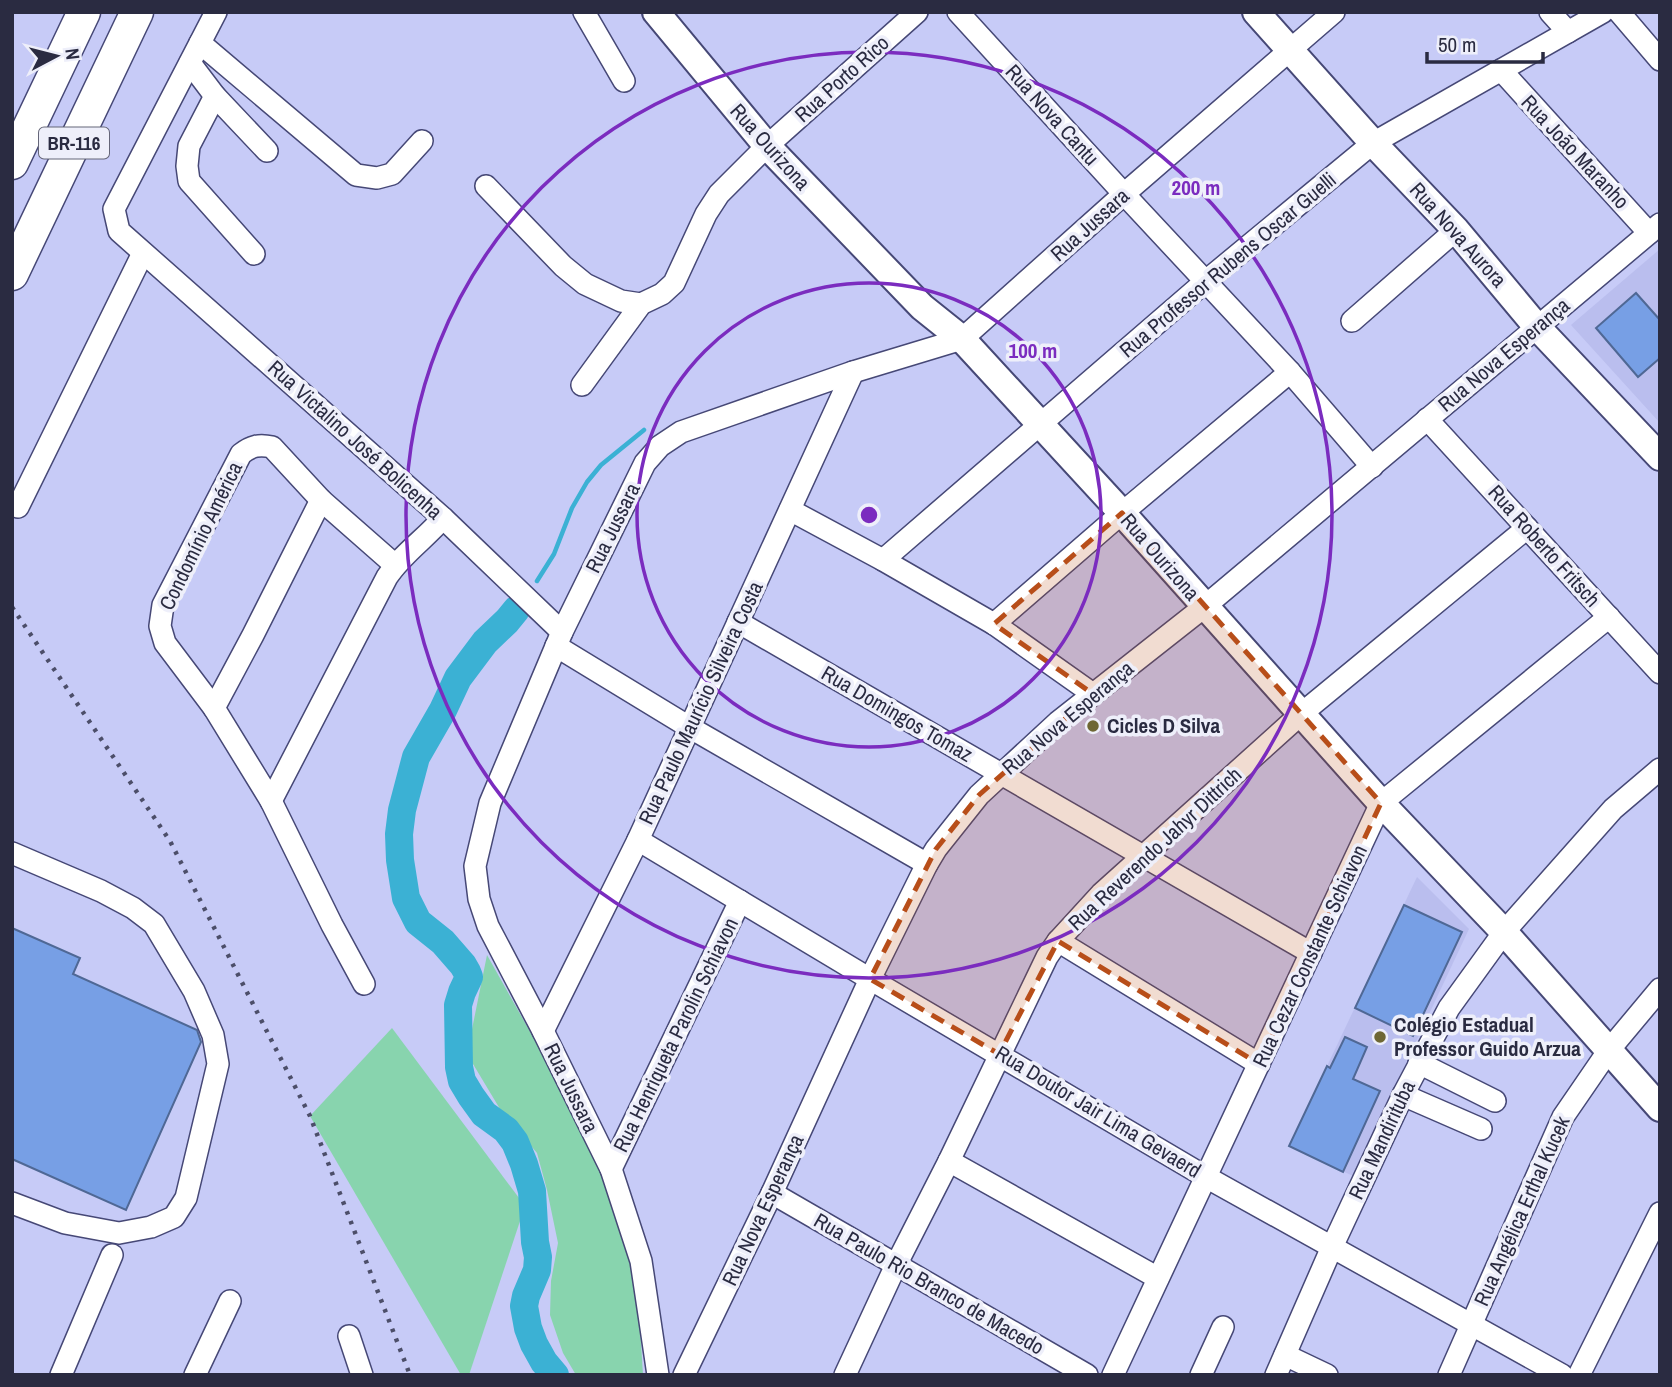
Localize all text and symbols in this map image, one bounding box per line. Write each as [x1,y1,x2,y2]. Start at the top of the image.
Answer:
north arrow [21,21,91,91]
scale bar [1427,21,1542,65]
street label: Rua Porto Rico [788,28,895,129]
text: 50 m [1438,30,1476,59]
text: N [59,47,86,61]
street label: Rua Nova Cantu [999,58,1106,172]
street label: Rua João Maranho [1515,88,1636,215]
street label: Rua Ourizona [724,97,817,197]
road number: BR-116 [39,127,109,158]
street label: Rua Professor Rubens Oscar Guelli [1113,165,1342,364]
text: 200 m [1172,173,1220,202]
street label: Rua Nova Aurora [1403,176,1514,294]
street label: Rua Jussara [1044,181,1136,268]
street label: Rua Nova Esperança [1432,291,1576,418]
text: 100 m [1009,336,1057,365]
street label: Rua Victalino José Bolicenha [262,353,449,526]
street label: Condomínio América [152,456,249,615]
street label: Rua Jussara [578,478,647,578]
street label: Rua Roberto Fritsch [1482,478,1607,613]
centre of rings [857,503,881,527]
street label: Rua Ourizona [1114,507,1207,607]
street label: Rua Paulo Maurício Silveira Costa [631,576,770,829]
street label: Rua Nova Esperança [996,654,1140,781]
street label: Rua Domingos Tomaz [816,658,978,769]
place label: Cicles D Silva [1107,711,1220,740]
marker: Cicles D Silva [1085,718,1101,734]
street label: Rua Reverendo Jahyr Dittrich [1061,760,1248,937]
street label: Rua Cezar Constante Schiavon [1245,840,1374,1072]
street label: Rua Henriqueta Parolin Schiavon [606,913,745,1157]
place label: Colégio Estadual Professor Guido Arzua [1394,1010,1581,1063]
marker: Colégio Estadual Professor Guido Arzua [1372,1029,1388,1045]
street label: Rua Jussara [537,1038,606,1138]
street label: Rua Doutor Jair Lima Gevaerd [990,1039,1207,1185]
street label: Rua Mandirituba [1341,1075,1422,1204]
street label: Rua Angélica Erthal Kucek [1467,1111,1577,1310]
street label: Rua Nova Esperança [715,1129,810,1290]
street label: Rua Paulo Rio Branco de Macedo [809,1206,1050,1361]

